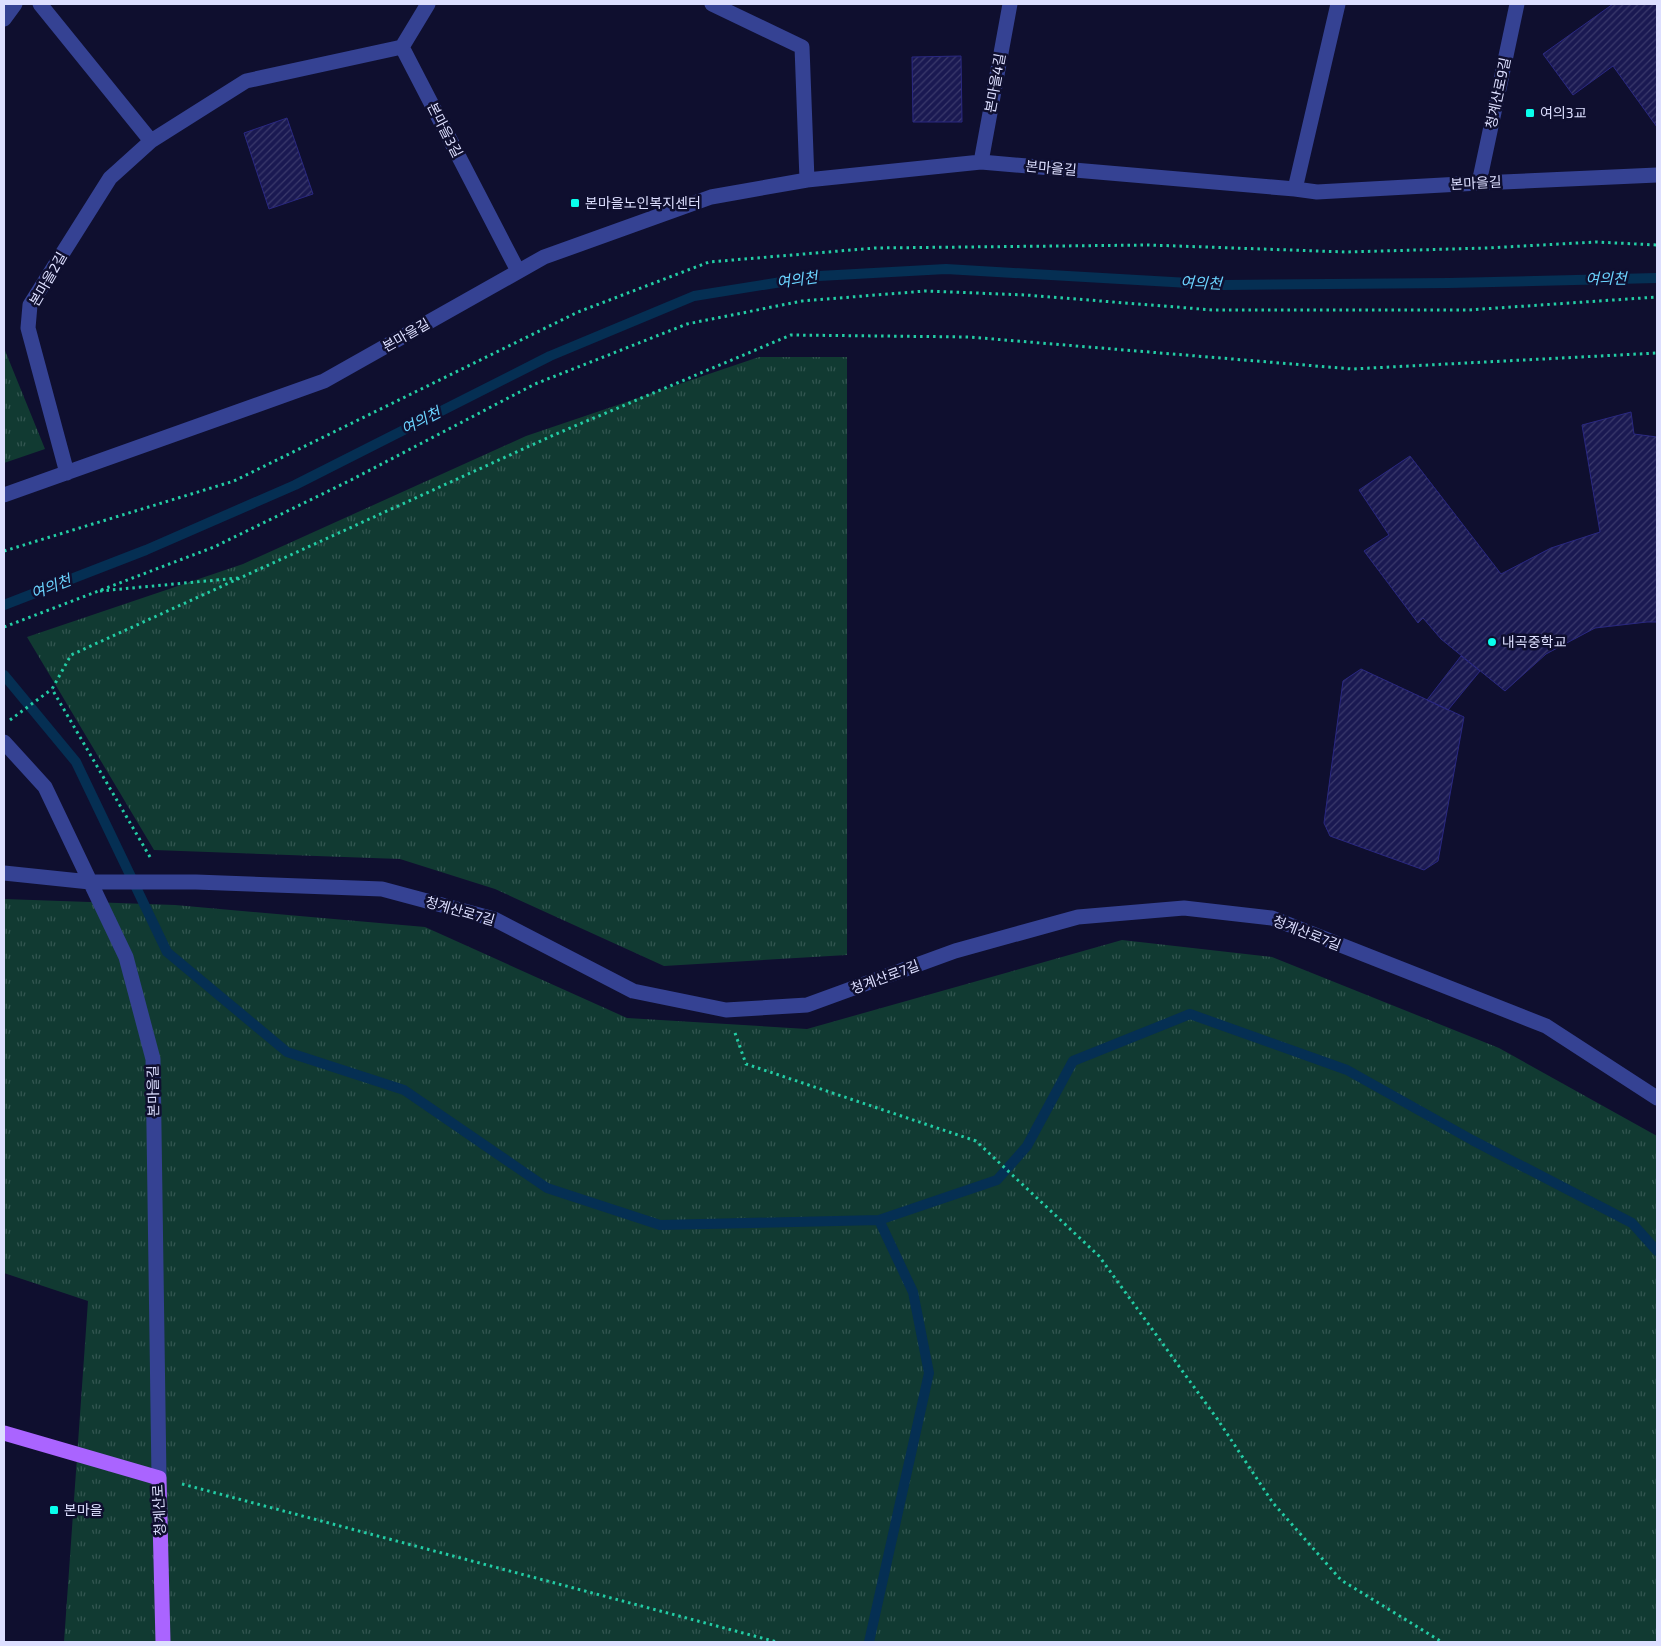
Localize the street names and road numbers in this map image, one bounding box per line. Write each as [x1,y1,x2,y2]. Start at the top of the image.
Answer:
street label: 본마을4길 [981,52,1008,114]
street label: 청계산로9길 [1482,56,1513,130]
street label: 본마을3길 [424,99,466,160]
street label: 본마을길 [1025,157,1077,178]
street label: 본마을길 [1450,173,1502,192]
street label: 본마을2길 [25,249,70,309]
street label: 본마을길 [379,314,432,355]
street label: 청계산로7길 [423,892,497,929]
street label: 청계산로7길 [1271,912,1344,953]
street label: 청계산로7길 [848,956,921,997]
street label: 본마을길 [144,1065,161,1117]
street label: 청계산로 [149,1484,168,1536]

